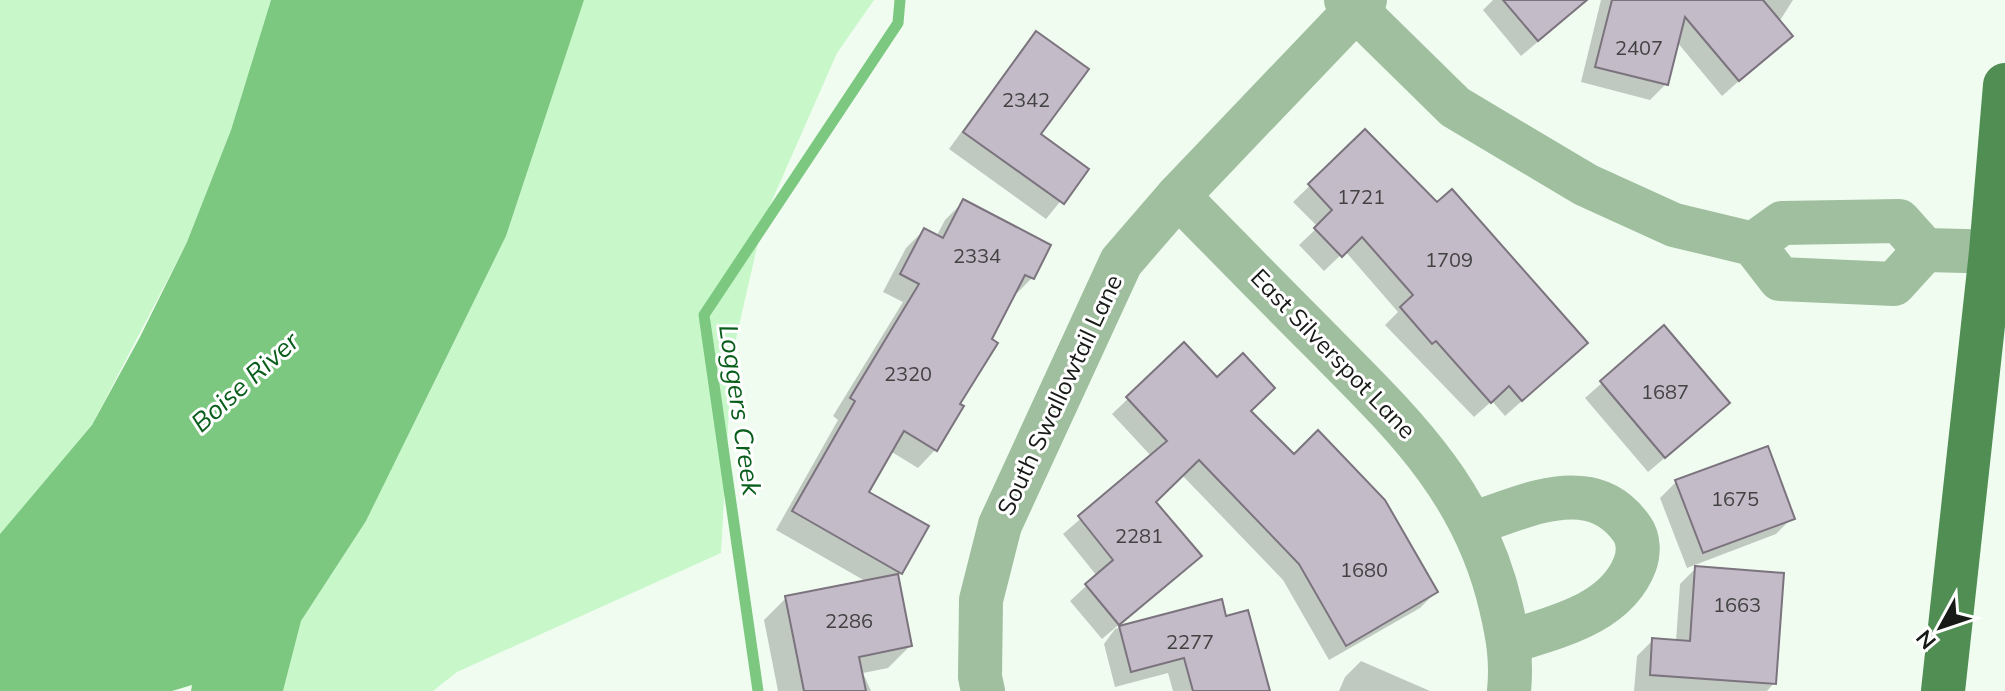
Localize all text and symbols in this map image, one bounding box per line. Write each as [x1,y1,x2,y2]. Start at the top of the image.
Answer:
house number: 2407 [1615,35,1663,60]
house number: 2342 [1002,87,1050,112]
house number: 1721 [1337,184,1385,209]
house number: 2334 [953,243,1001,268]
house number: 1709 [1425,247,1473,272]
street label: East Silverspot Lane [1245,262,1422,444]
street label: South Swallowtail Lane [990,269,1128,520]
water label: Loggers Creek [712,322,769,498]
water label: Boise River [184,324,307,439]
house number: 2320 [884,361,932,386]
house number: 1687 [1641,379,1689,404]
house number: 1675 [1711,486,1759,511]
house number: 2281 [1115,523,1163,548]
house number: 1680 [1340,557,1388,582]
north arrow [1901,587,1981,667]
house number: 1663 [1713,592,1761,617]
house number: 2286 [825,608,873,633]
text: N [1910,624,1942,655]
house number: 2277 [1166,629,1214,654]

